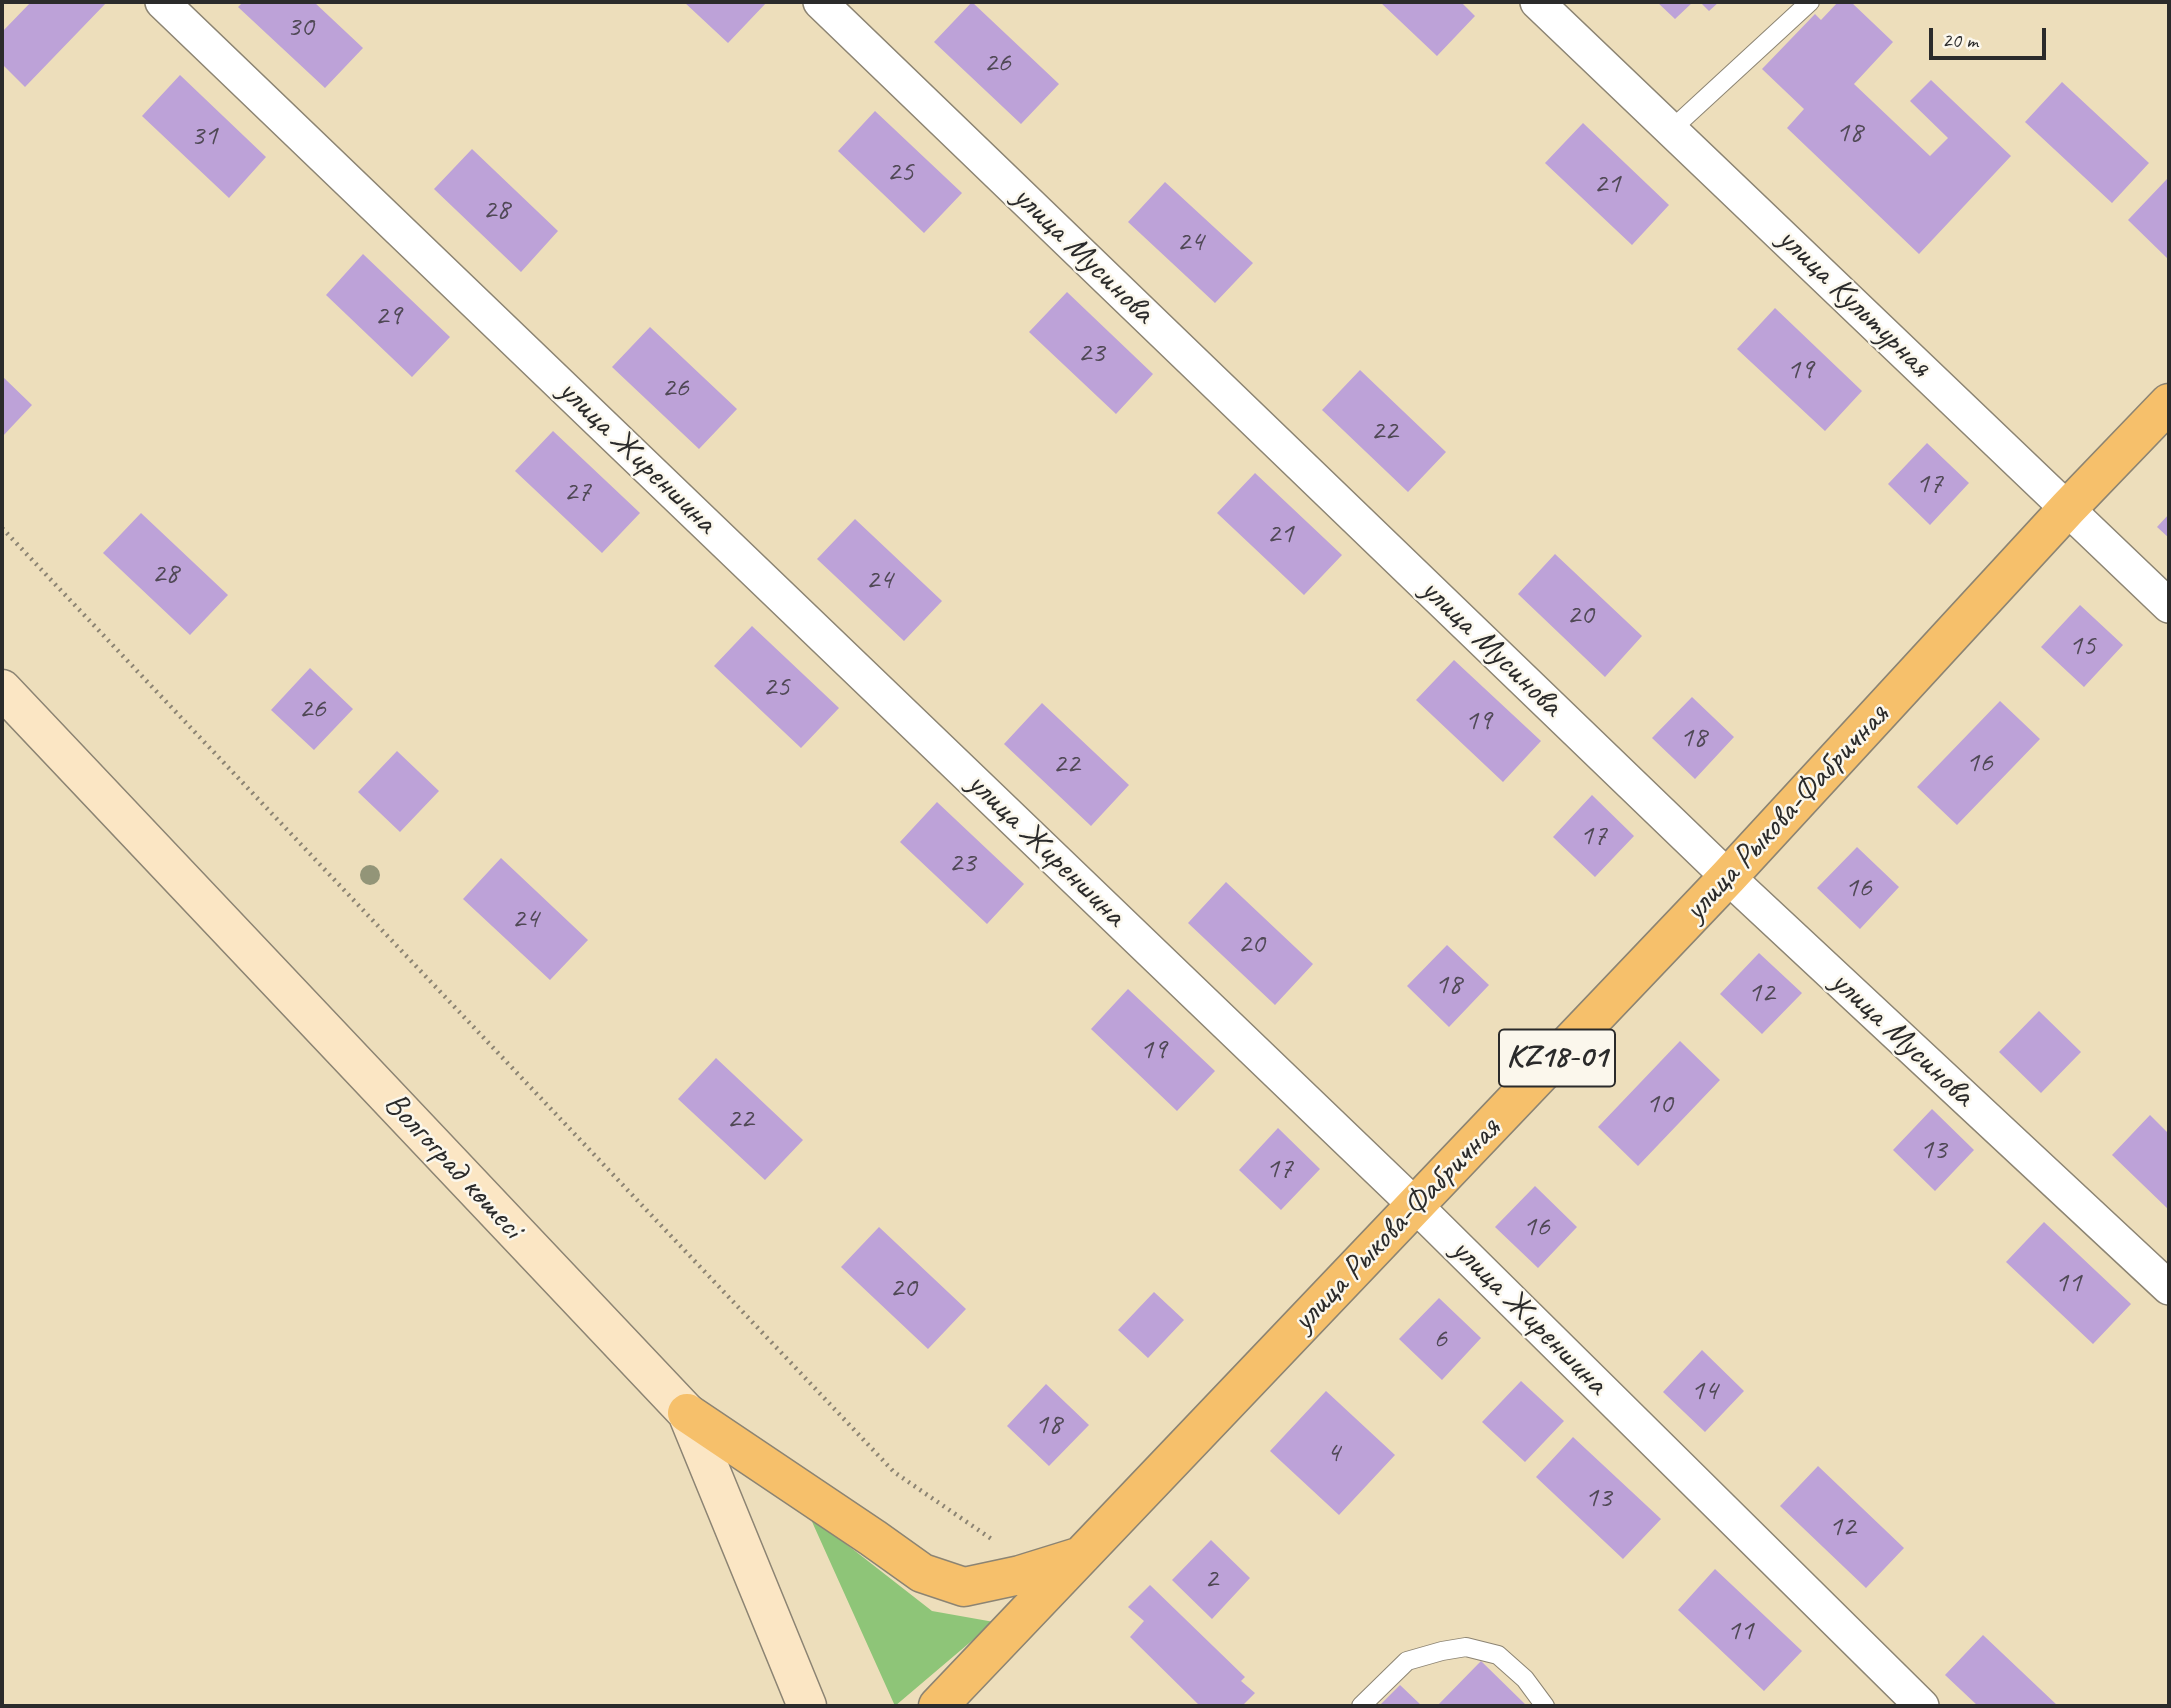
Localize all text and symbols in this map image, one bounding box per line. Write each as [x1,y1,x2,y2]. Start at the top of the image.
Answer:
house number: 30 [287,9,313,45]
scale bar [1933,14,2050,58]
text: 20 m [1942,27,1978,53]
house number: 26 [984,45,1010,81]
house number: 18 [1836,115,1862,151]
house number: 31 [191,118,217,154]
house number: 25 [887,154,913,190]
house number: 21 [1594,166,1620,202]
street label: улица Мусинова [1004,178,1162,332]
house number: 28 [483,192,509,228]
street label: улица Культурная [1769,220,1939,386]
house number: 24 [1177,224,1203,260]
house number: 29 [375,298,401,334]
house number: 23 [1078,335,1104,371]
house number: 19 [1787,352,1813,388]
house number: 26 [662,370,688,406]
street label: улица Жиреншина [550,372,724,542]
house number: 22 [1371,413,1397,449]
house number: 17 [1916,466,1942,502]
house number: 27 [564,474,590,510]
house number: 21 [1267,516,1293,552]
house number: 28 [152,556,178,592]
house number: 24 [866,562,892,598]
street label: улица Мусинова [1412,571,1570,725]
house number: 20 [1567,597,1593,633]
house number: 15 [2069,628,2095,664]
house number: 25 [763,669,789,705]
house number: 26 [299,691,325,727]
street label: улица Рыкова-Фабричная [1676,696,1898,930]
house number: 19 [1465,703,1491,739]
house number: 18 [1680,720,1706,756]
house number: 16 [1966,745,1992,781]
house number: 22 [1053,746,1079,782]
street label: улица Жиреншина [959,765,1133,935]
house number: 17 [1580,818,1606,854]
house number: 23 [949,845,975,881]
house number: 16 [1845,870,1871,906]
house number: 24 [512,901,538,937]
house number: 20 [1238,926,1264,962]
street label: улица Мусинова [1822,963,1982,1115]
house number: 18 [1435,967,1461,1003]
house number: 12 [1748,975,1774,1011]
road number: KZ18-01 [1499,1030,1615,1086]
house number: 19 [1140,1032,1166,1068]
street label: Волгоград көшесі [375,1084,531,1248]
house number: 10 [1646,1086,1672,1122]
house number: 22 [727,1101,753,1137]
street label: улица Рыкова-Фабричная [1285,1110,1509,1340]
house number: 13 [1920,1132,1946,1168]
house number: 17 [1266,1151,1292,1187]
house number: 16 [1523,1209,1549,1245]
street label: улица Жиреншина [1443,1231,1615,1403]
house number: 11 [2055,1265,2081,1301]
house number: 20 [890,1270,916,1306]
house number: 6 [1433,1321,1447,1357]
house number: 14 [1691,1373,1717,1409]
house number: 18 [1035,1407,1061,1443]
house number: 4 [1326,1435,1340,1471]
house number: 13 [1585,1480,1611,1516]
house number: 12 [1829,1509,1855,1545]
house number: 2 [1204,1561,1218,1597]
house number: 11 [1727,1613,1753,1649]

